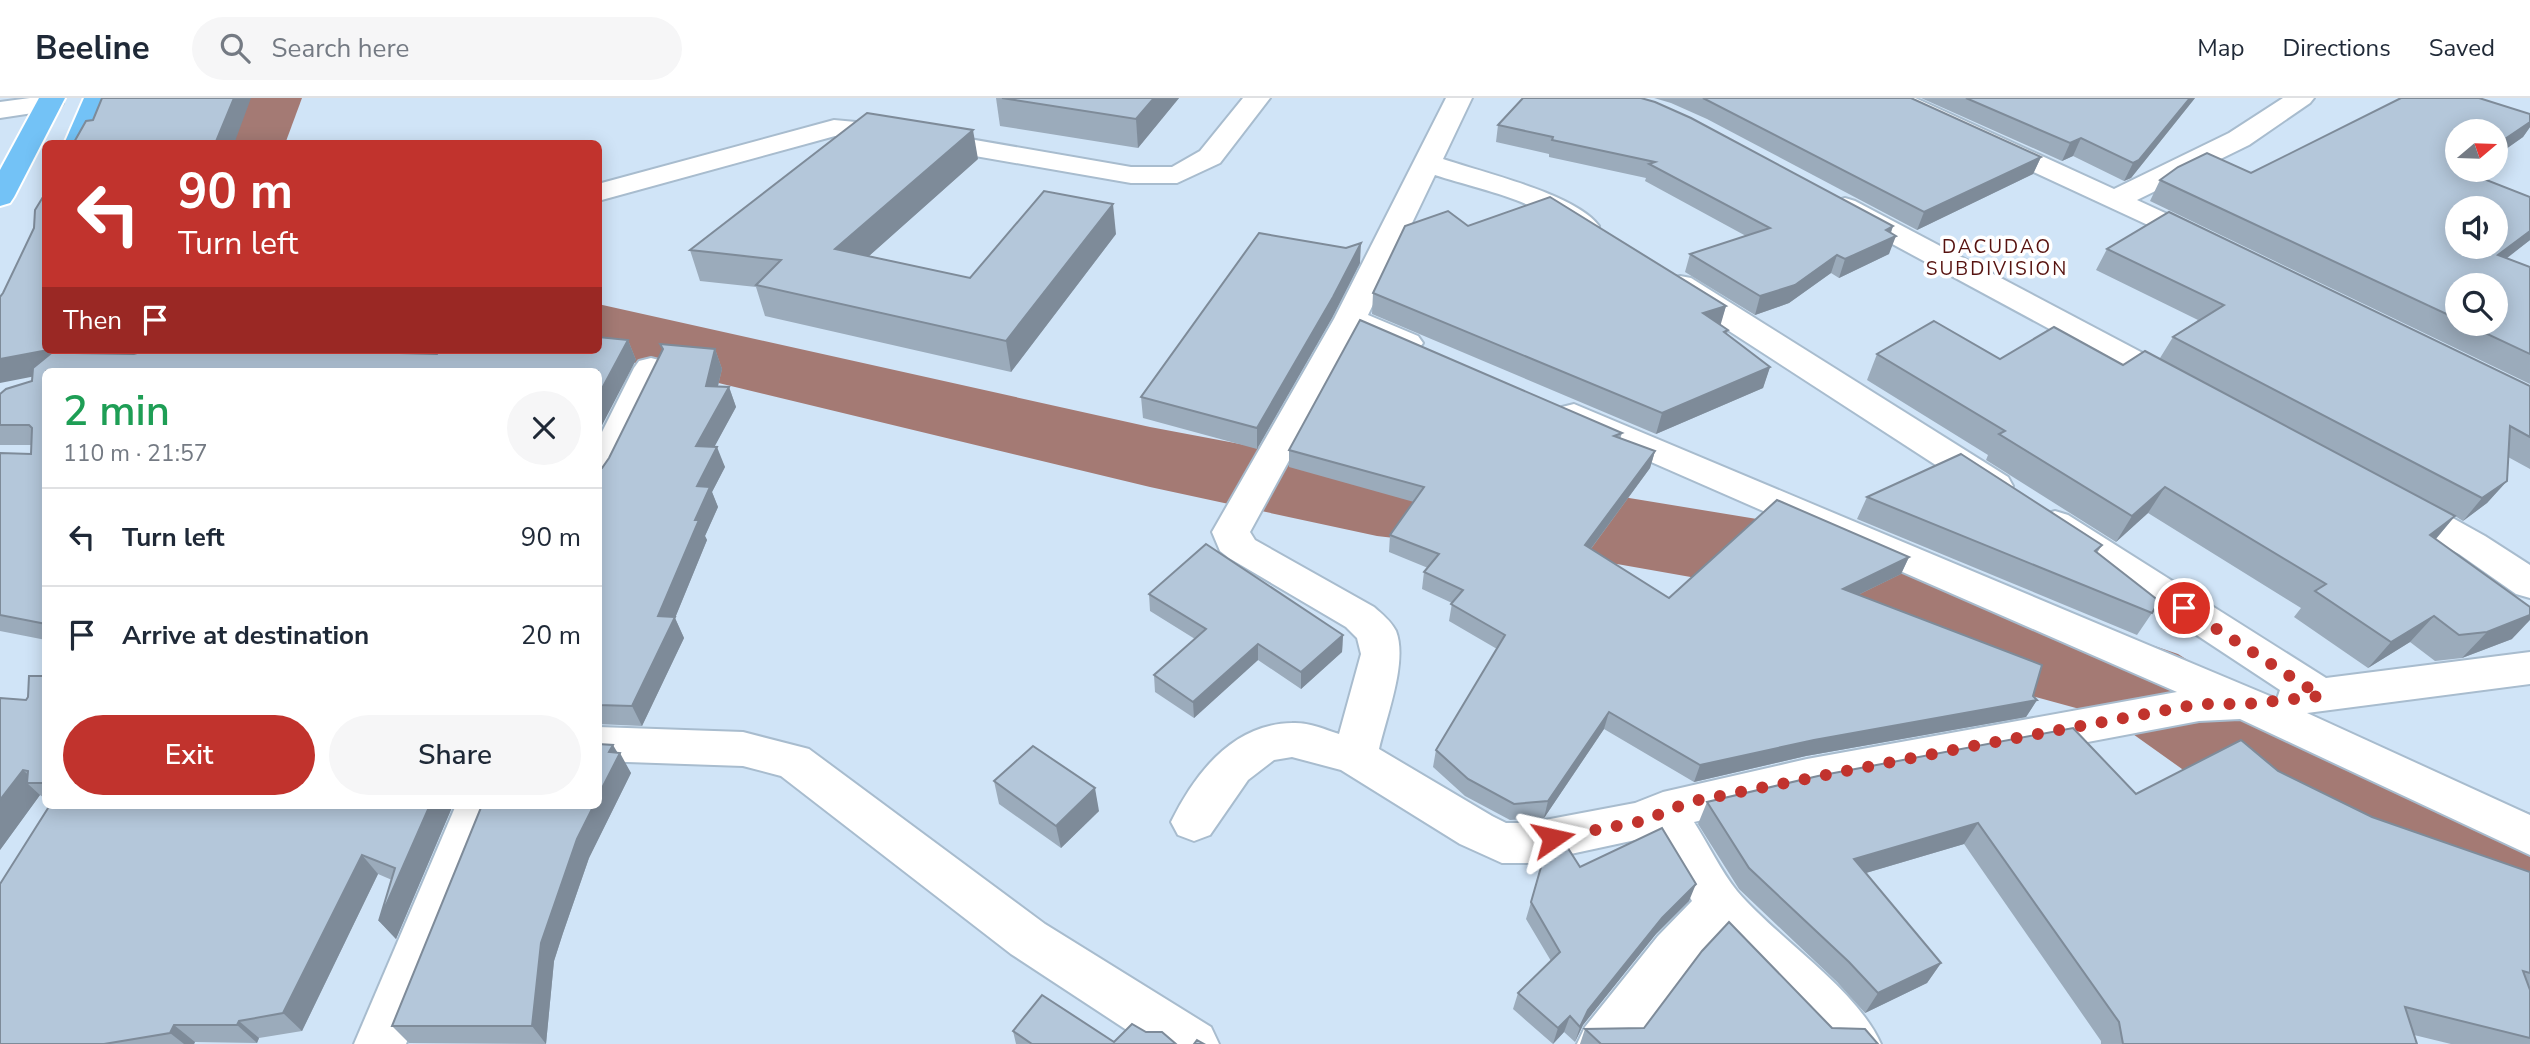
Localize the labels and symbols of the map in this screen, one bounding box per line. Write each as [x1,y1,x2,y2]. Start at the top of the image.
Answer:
north arrow [2445,119,2508,182]
district label: DACUDAO SUBDIVISION [1926,234,2068,282]
pin [2154,578,2214,638]
position arrow [1516,801,1590,875]

